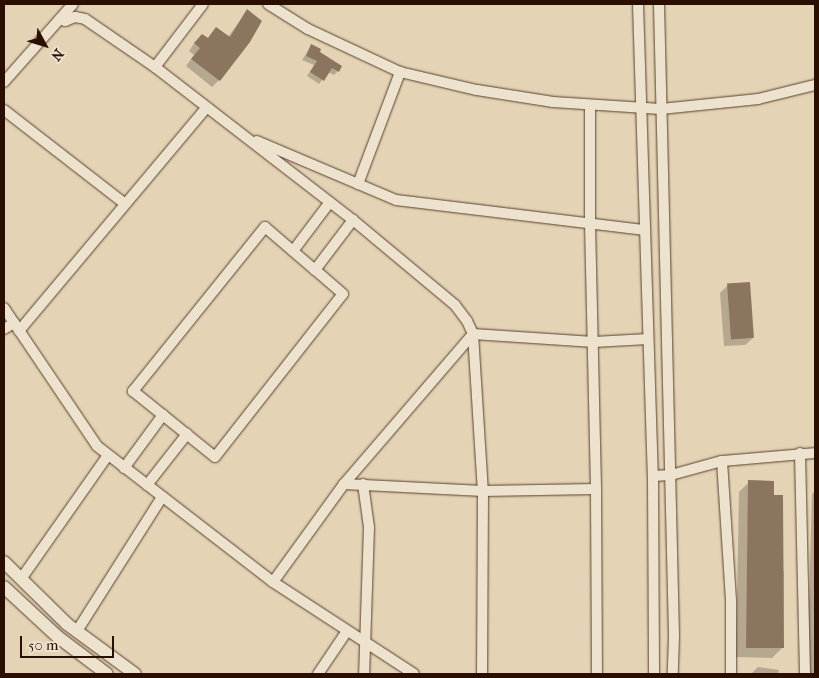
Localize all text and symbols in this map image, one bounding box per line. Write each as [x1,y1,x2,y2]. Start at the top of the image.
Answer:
north arrow [20,20,70,70]
text: N [47,45,67,64]
scale bar [22,626,116,658]
text: 50 m [28,636,58,654]

